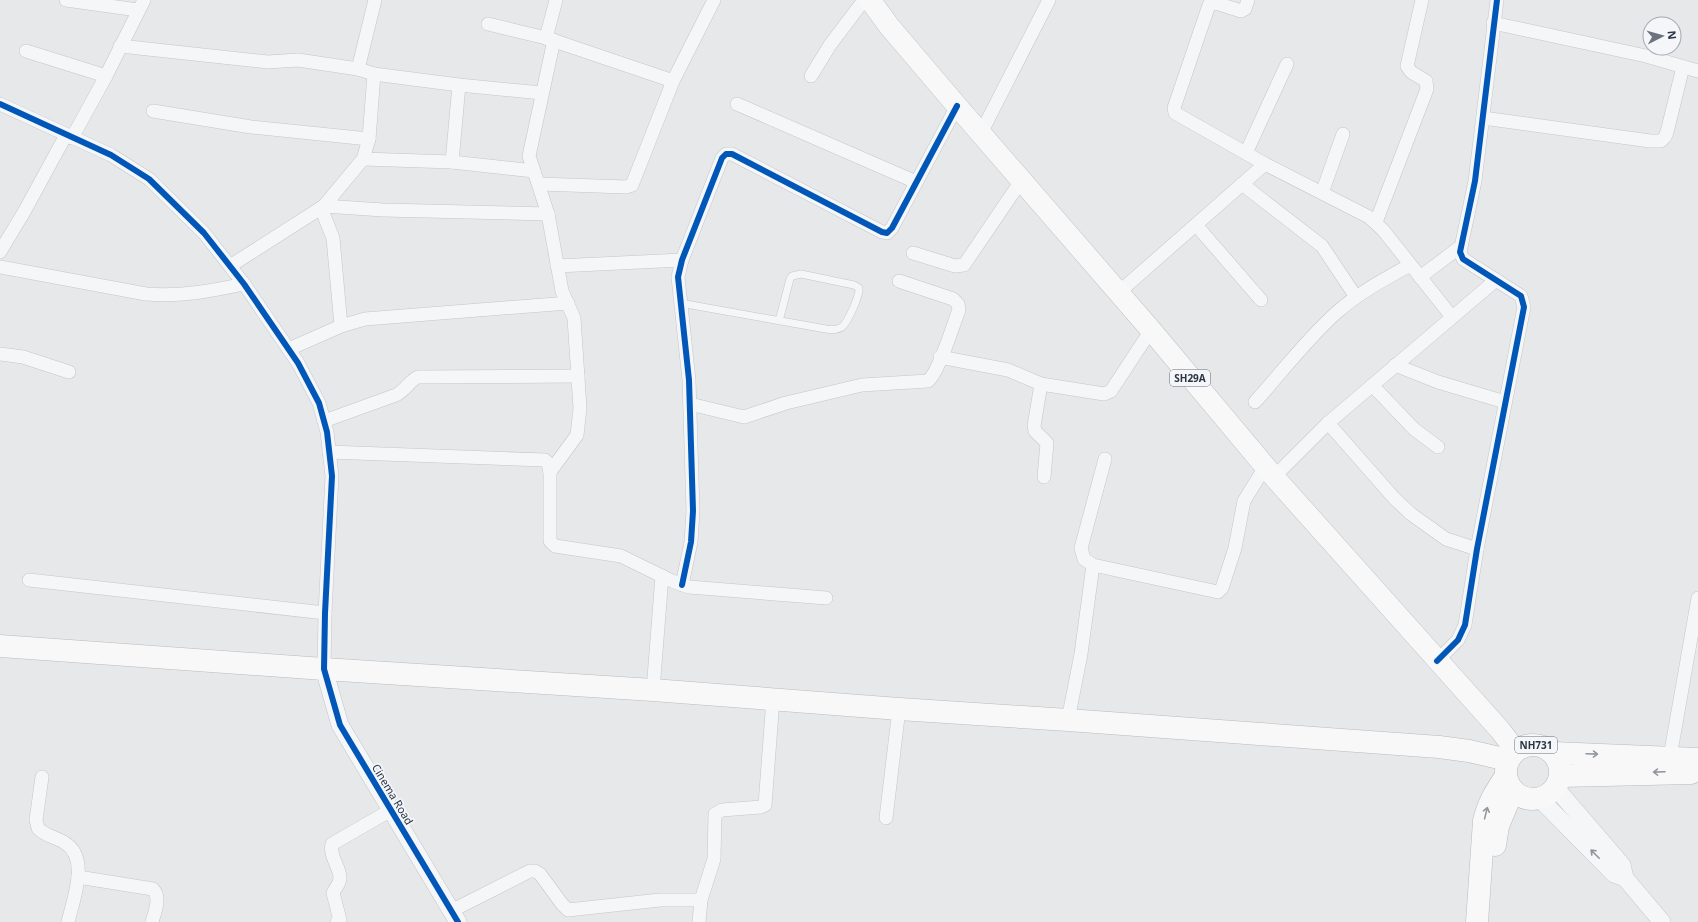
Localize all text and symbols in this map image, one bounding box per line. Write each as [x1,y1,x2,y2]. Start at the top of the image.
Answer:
north arrow [1642,16,1682,56]
text: N [1665,30,1680,40]
road number: SH29A [1170,370,1210,386]
road number: NH731 [1515,737,1557,753]
one-way arrow [1585,751,1598,758]
street label: Cinema Road [369,761,417,827]
one-way arrow [1653,769,1666,776]
one-way arrow [1482,807,1490,820]
one-way arrow [1590,849,1600,859]

